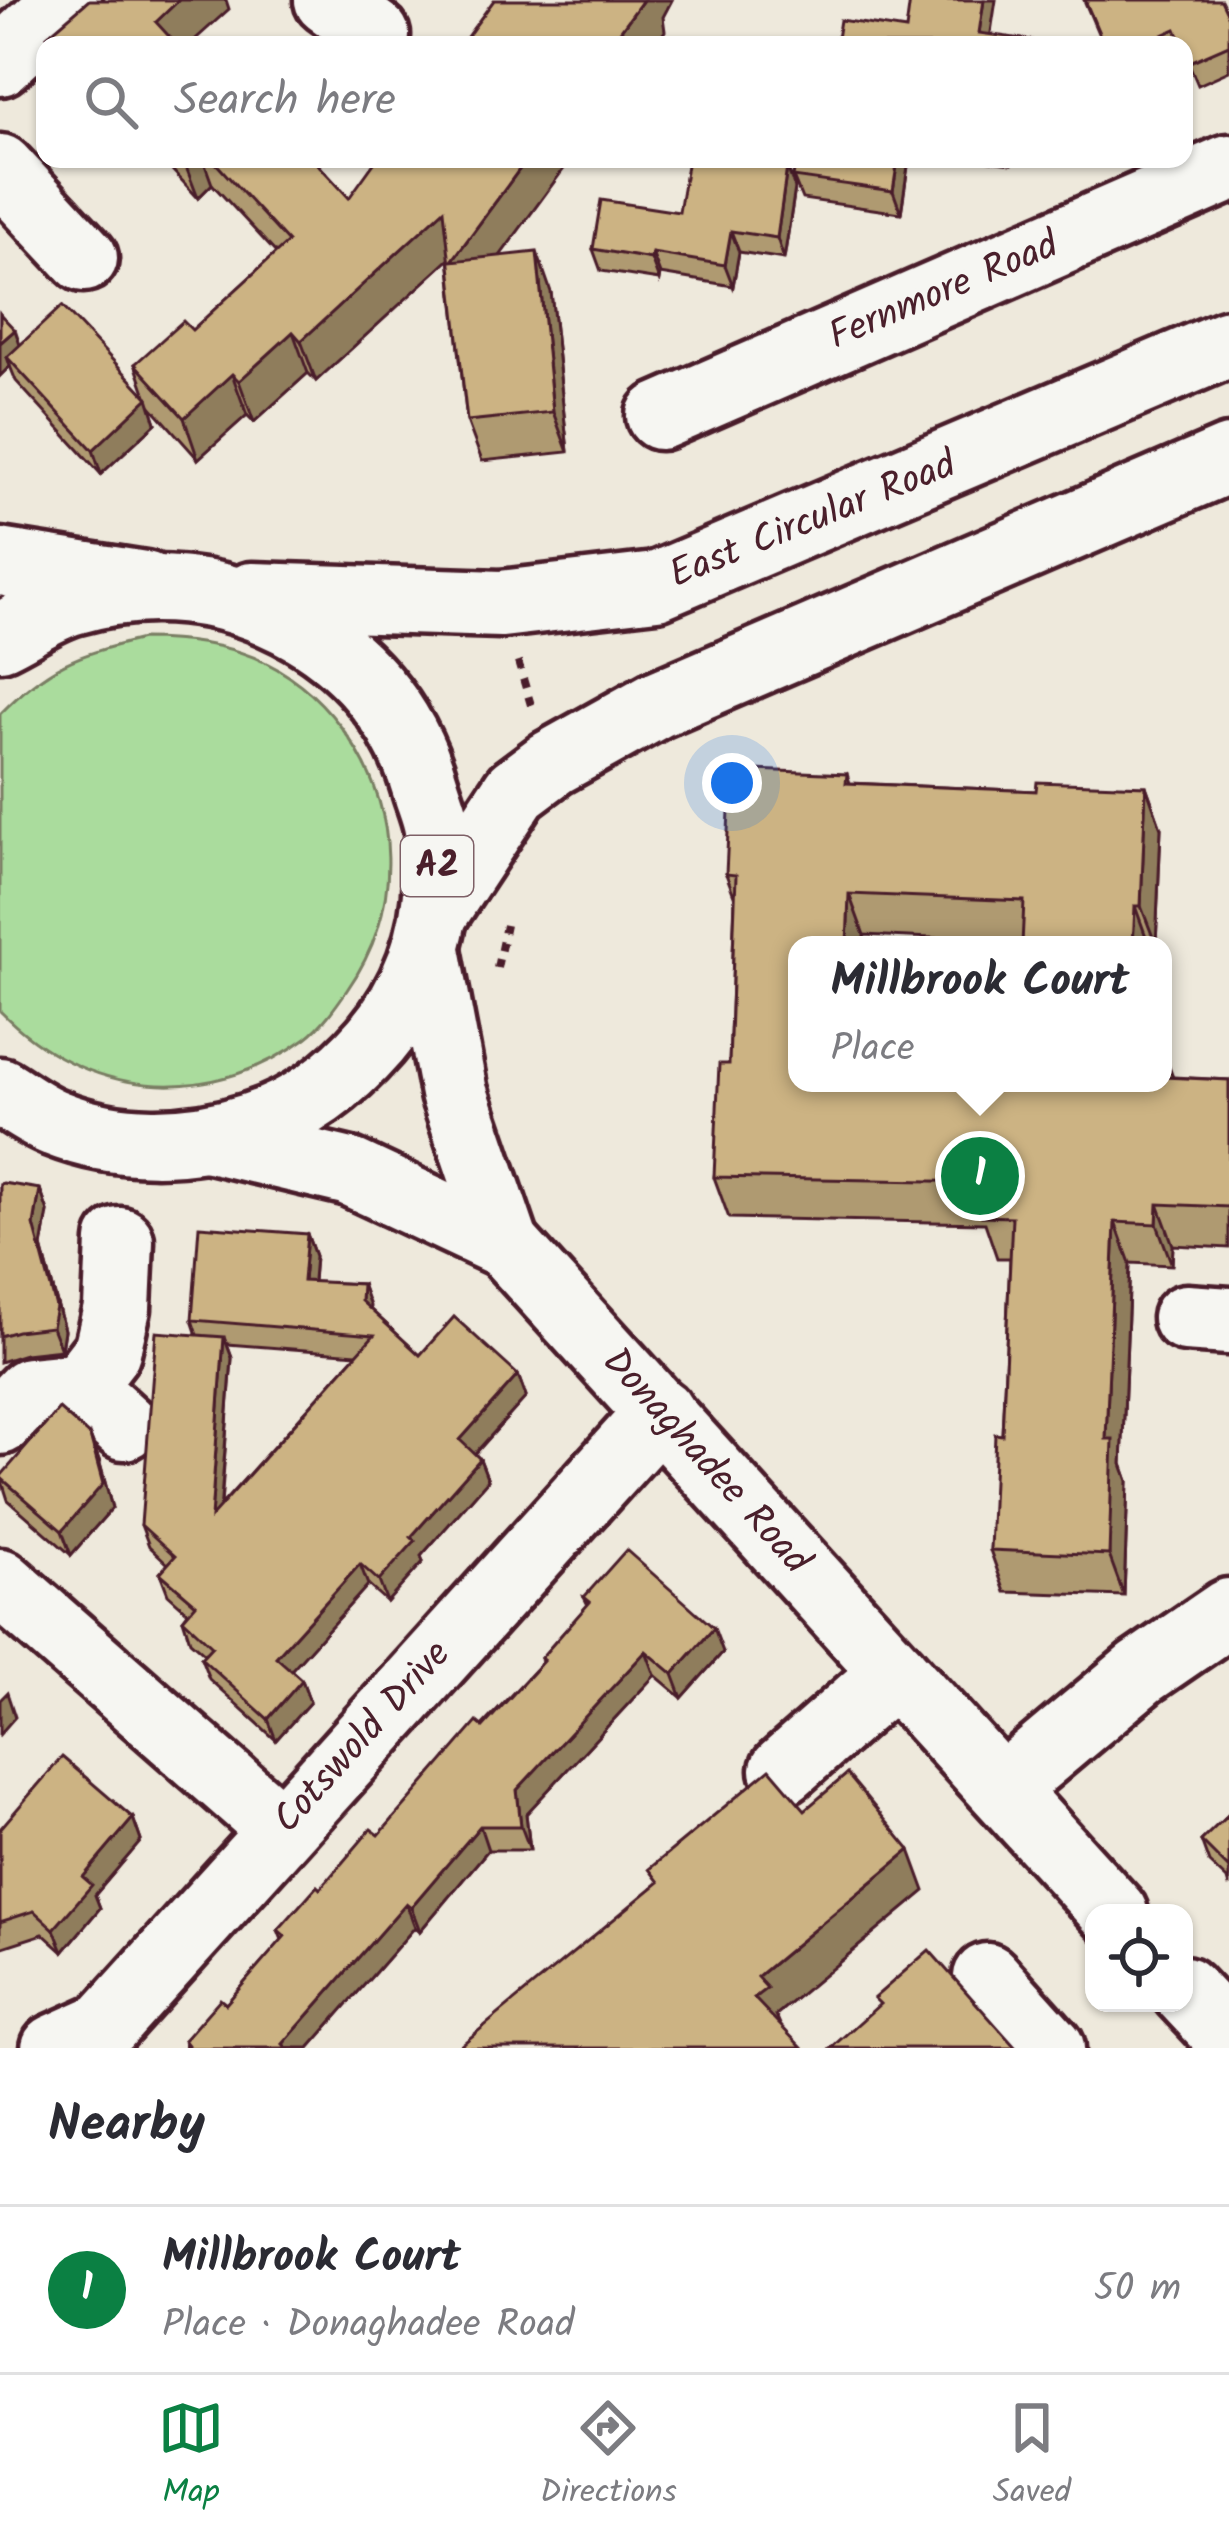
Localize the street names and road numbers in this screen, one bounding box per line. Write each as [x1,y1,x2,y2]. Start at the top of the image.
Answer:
street label: Fernmore Road [819,215,1070,368]
street label: East Circular Road [660,435,967,607]
road number: A2 [401,836,473,896]
street label: Donaghadee Road [586,1334,825,1591]
street label: Cotswold Drive [259,1627,467,1849]

